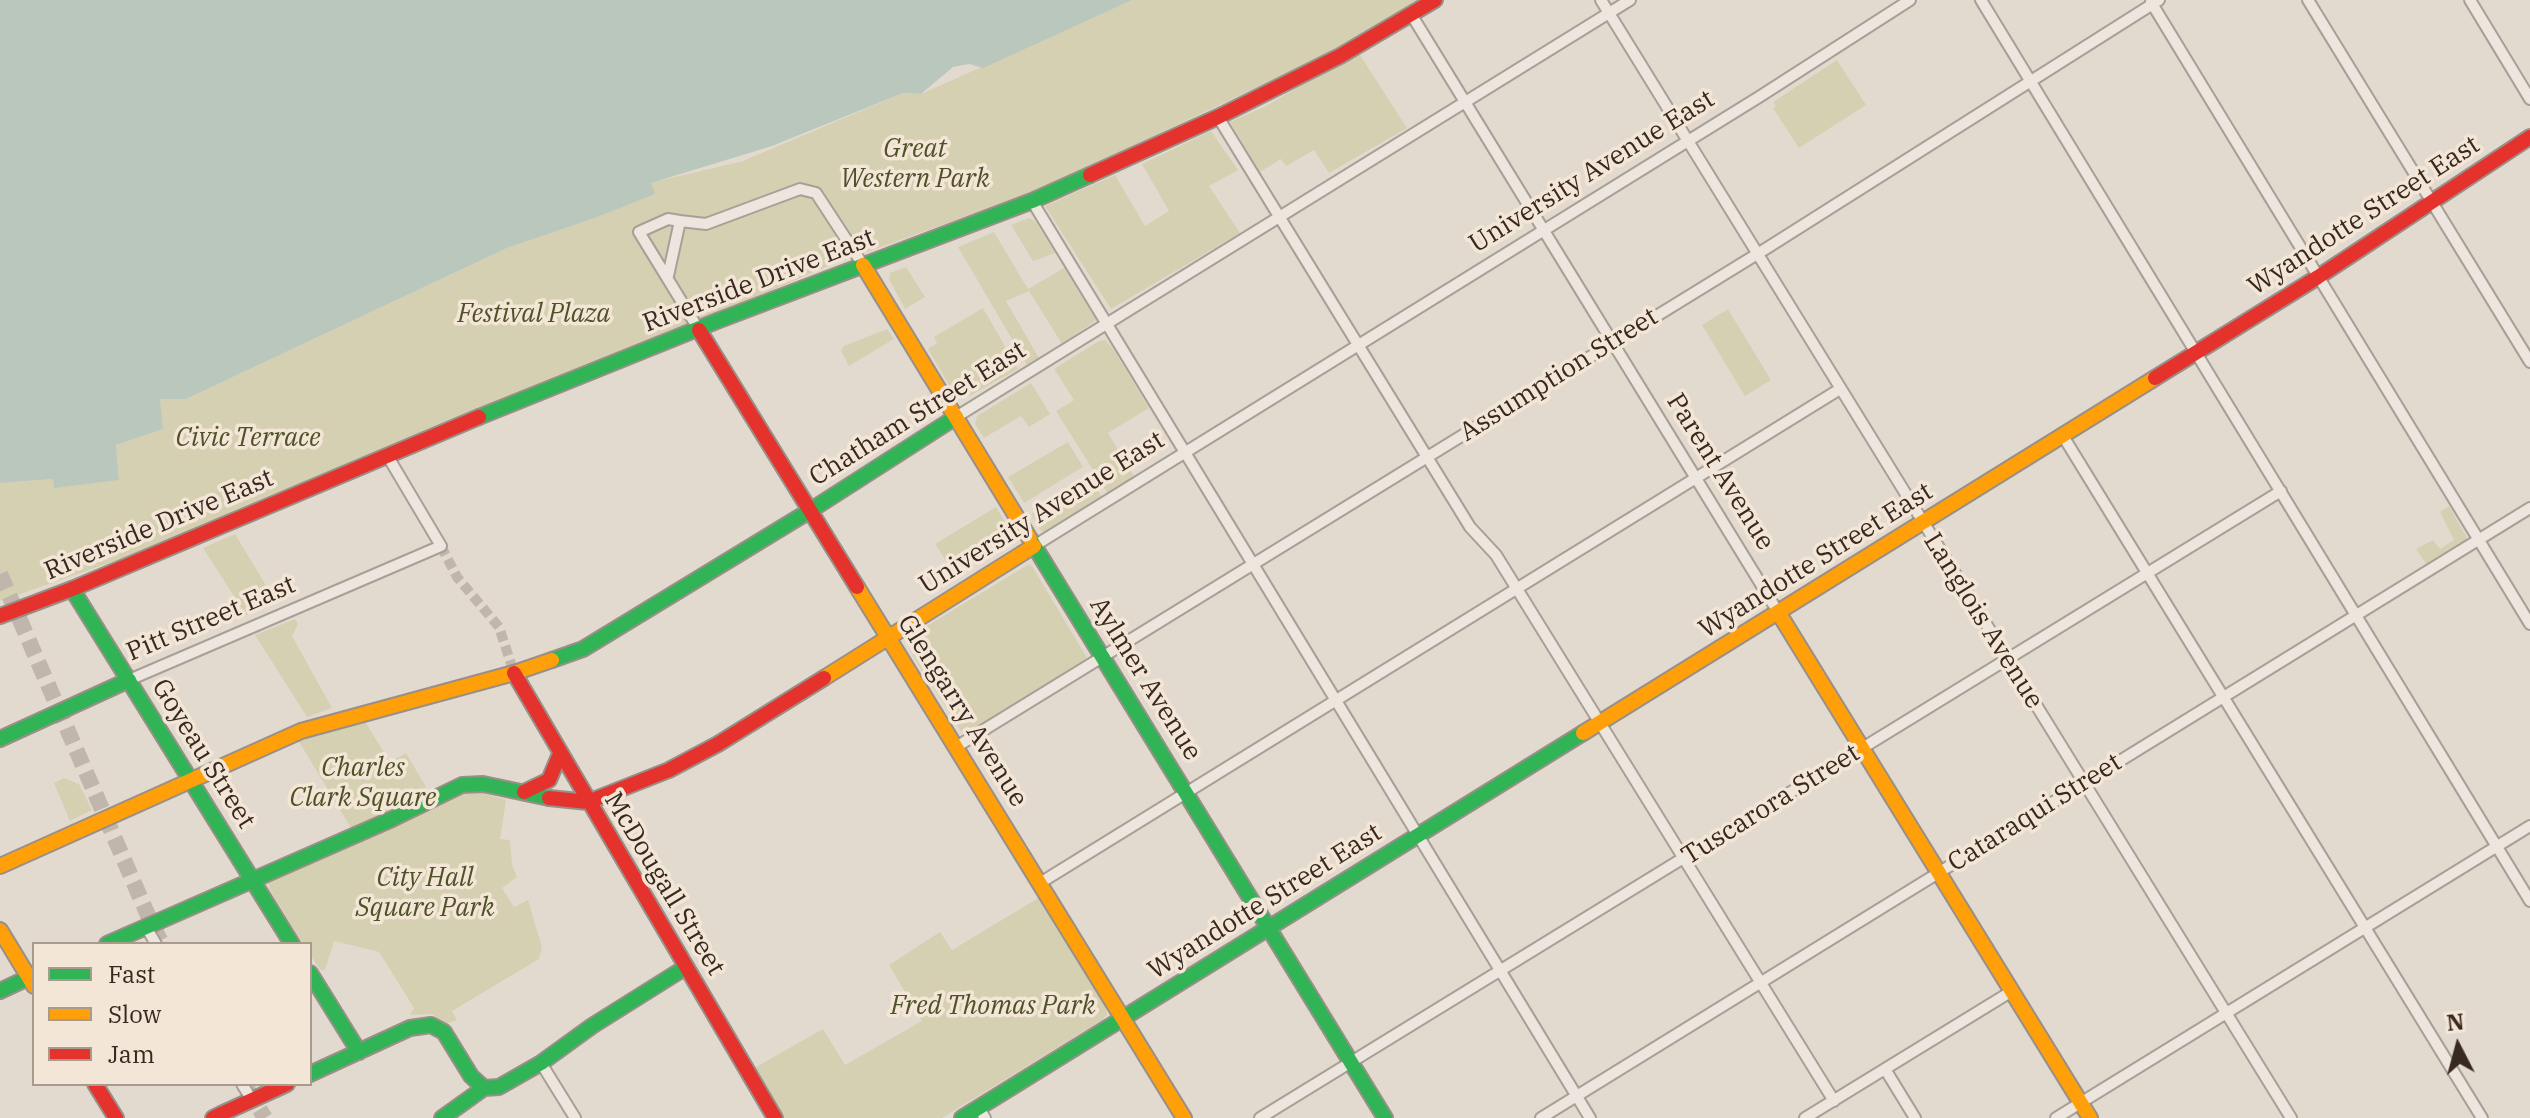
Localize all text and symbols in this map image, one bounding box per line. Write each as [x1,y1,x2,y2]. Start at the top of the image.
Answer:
street label: University Avenue East [1464,84,1720,260]
street label: Wyandotte Street East [2242,130,2486,302]
park label: Great Western Park [840,133,990,194]
street label: Riverside Drive East [639,222,879,340]
park label: Festival Plaza [458,298,610,330]
street label: Assumption Street [1454,301,1664,449]
street label: Chatham Street East [804,335,1032,493]
street label: Parent Avenue [1659,388,1781,556]
park label: Civic Terrace [176,422,320,454]
street label: University Avenue East [914,425,1170,601]
street label: Riverside Drive East [40,463,278,587]
street label: Wyandotte Street East [1693,476,1939,646]
street label: Langlois Avenue [1916,527,2050,715]
street label: Pitt Street East [122,569,300,669]
street label: Aylmer Avenue [1082,592,1208,766]
street label: Glengarry Avenue [890,609,1034,813]
street label: Goyeau Street [145,674,261,834]
street label: Tuscarora Street [1676,738,1866,872]
street label: Cataraqui Street [1943,747,2127,879]
park label: Charles Clark Square [290,752,436,814]
street label: McDougall Street [597,787,731,981]
street label: Wyandotte Street East [1142,817,1388,987]
park label: City Hall Square Park [356,862,494,924]
legend [32,942,312,1086]
text: Fast [108,958,155,990]
park label: Fred Thomas Park [890,990,1096,1022]
text: Slow [108,998,161,1030]
north arrow [2418,1006,2498,1086]
text: N [2445,1006,2466,1037]
text: Jam [108,1038,155,1070]

